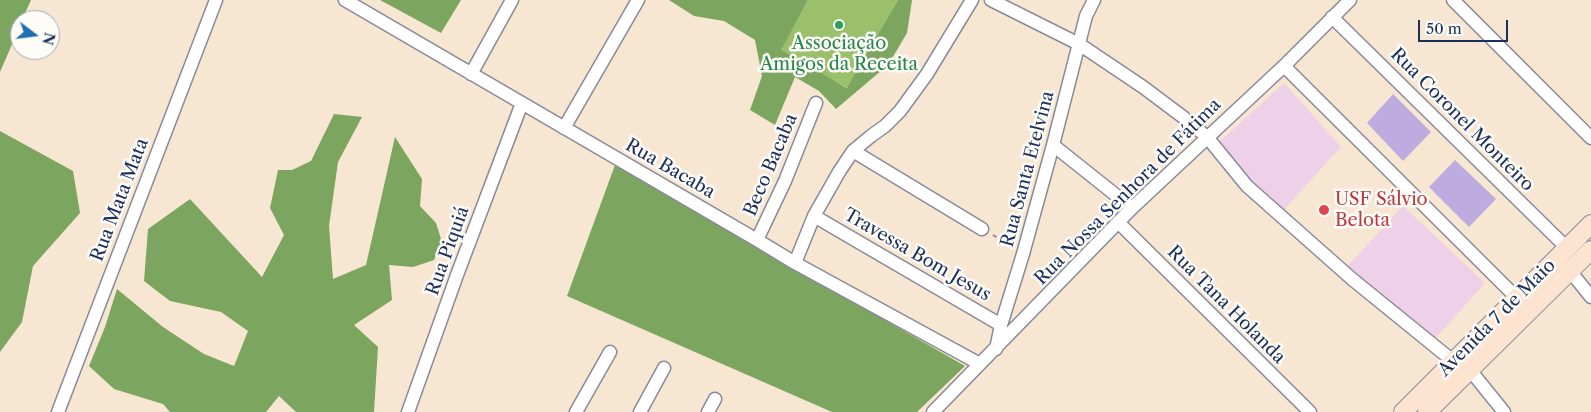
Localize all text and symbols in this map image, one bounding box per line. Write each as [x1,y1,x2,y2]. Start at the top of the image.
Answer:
north arrow [10,10,60,60]
scale bar [1421,10,1511,42]
marker: Associação Amigos da Receita [833,19,845,31]
text: 50 m [1426,19,1462,38]
text: N [38,30,59,47]
place label: Associação Amigos da Receita [760,33,918,76]
street label: Rua Coronel Monteiro [1386,44,1538,196]
street label: Rua Santa Etelvina [997,89,1059,249]
street label: Rua Nossa Senhora de Fátima [1030,94,1226,290]
street label: Beco Bacaba [740,110,802,220]
street label: Rua Mata Mata [87,135,153,265]
street label: Rua Bacaba [621,135,719,203]
place label: USF Sálvio Belota [1335,189,1428,232]
marker: USF Sálvio Belota [1317,203,1331,217]
street label: Rua Piquiá [422,204,474,298]
street label: Travessa Bom Jesus [840,204,994,306]
street label: Rua Tana Holanda [1163,242,1289,368]
street label: Avenida 7 de Maio [1434,255,1560,381]

